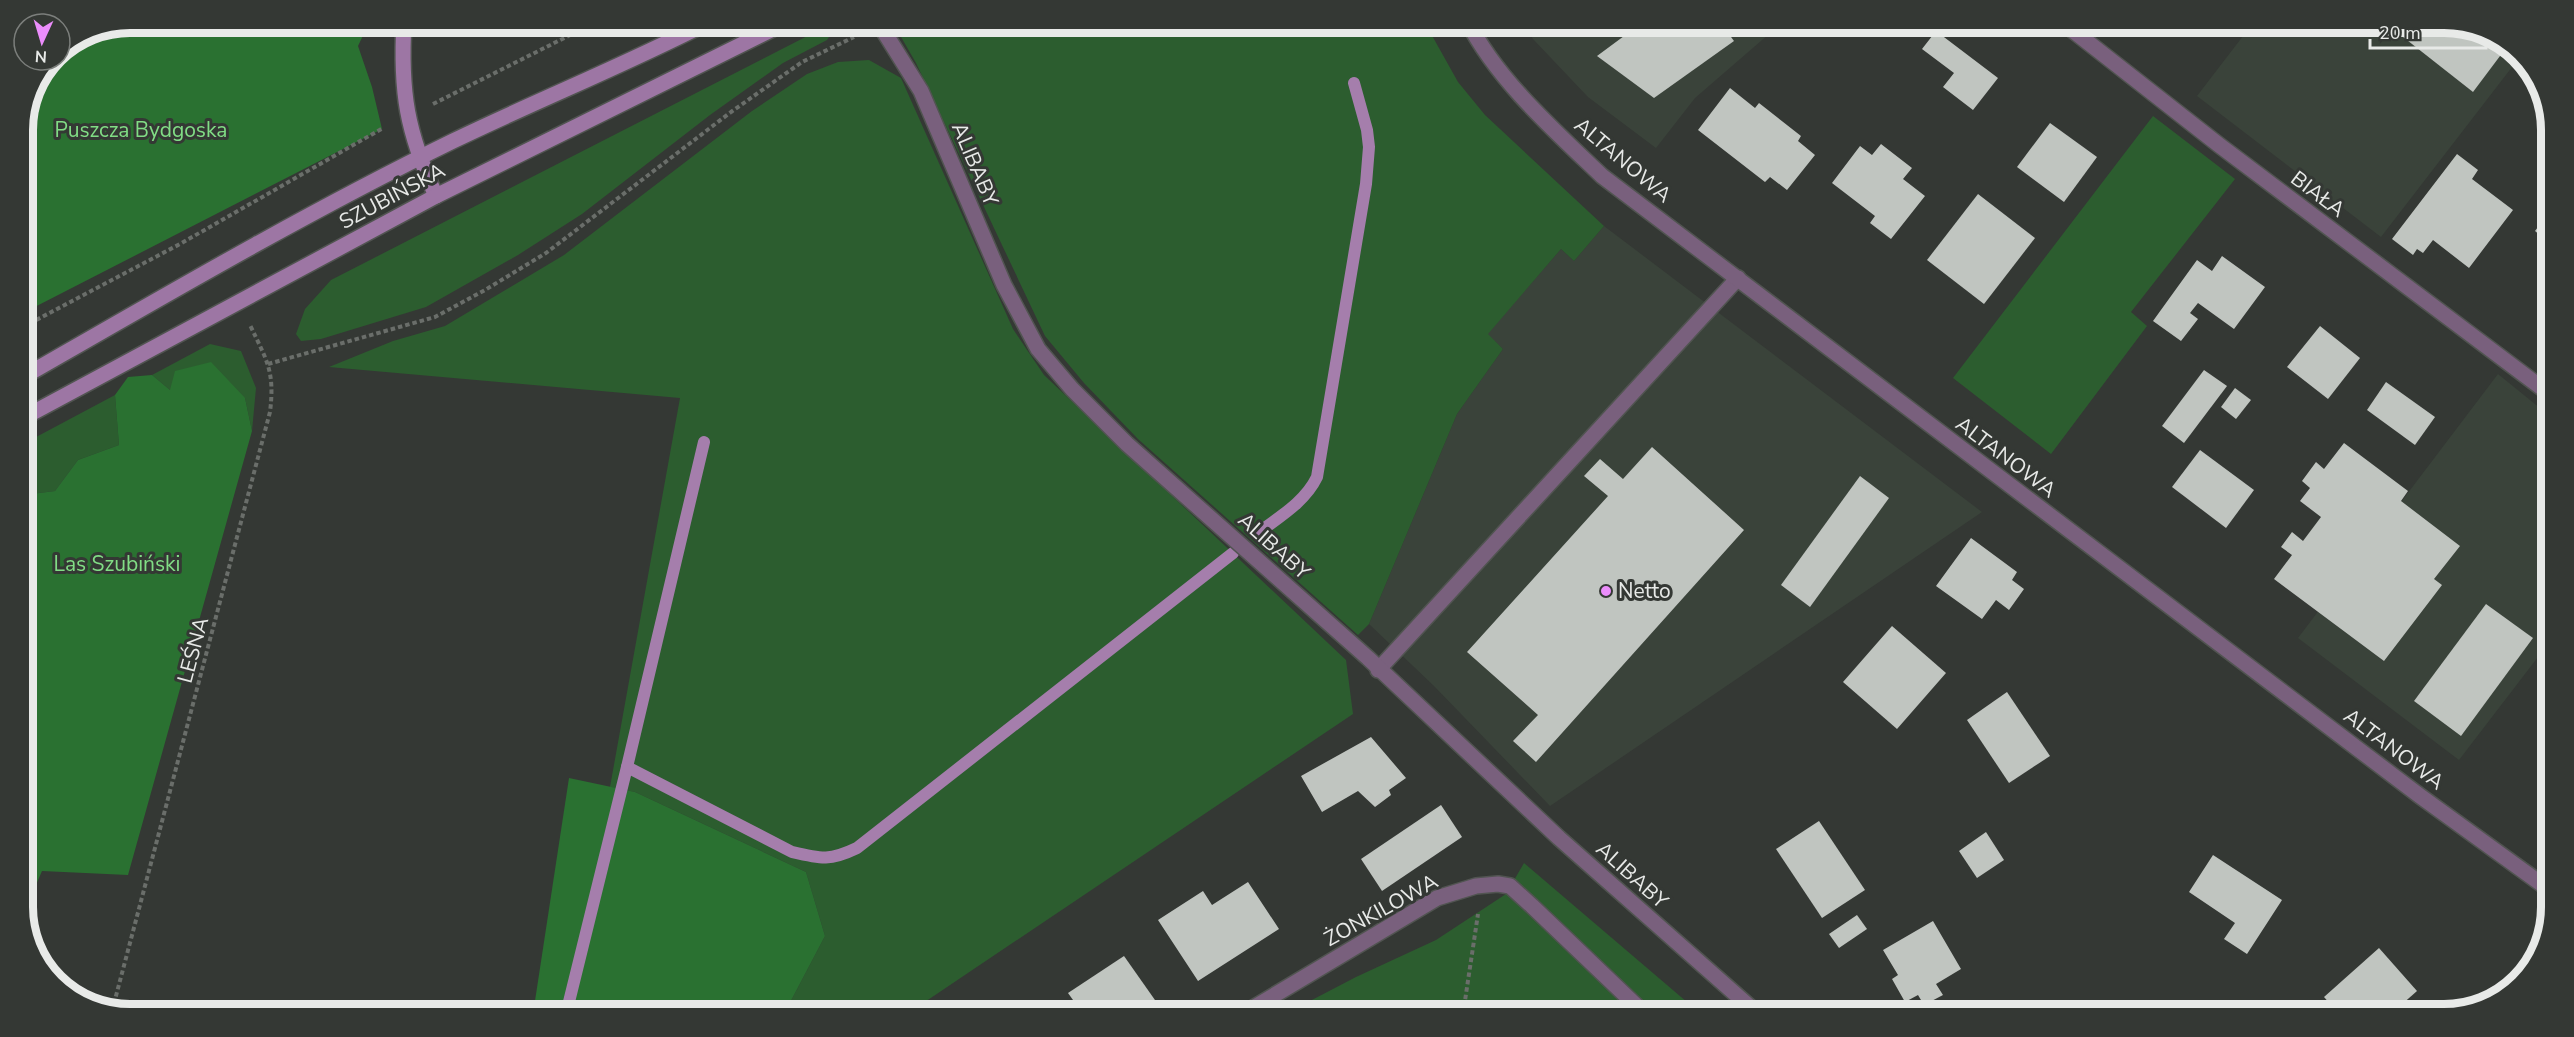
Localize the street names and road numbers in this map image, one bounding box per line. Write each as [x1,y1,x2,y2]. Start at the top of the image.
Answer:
street label: ALTANOWA [1568,111,1678,209]
street label: ALIBABY [945,118,1005,210]
street label: SZUBIŃSKA [334,156,450,236]
street label: BIAŁA [2285,164,2351,224]
street label: ALTANOWA [1950,410,2062,504]
street label: ALIBABY [1232,506,1316,586]
street label: LEŚNA [171,614,215,686]
street label: ALTANOWA [2338,702,2450,796]
street label: ALIBABY [1590,835,1674,915]
street label: ŻONKILOWA [1319,867,1443,953]

